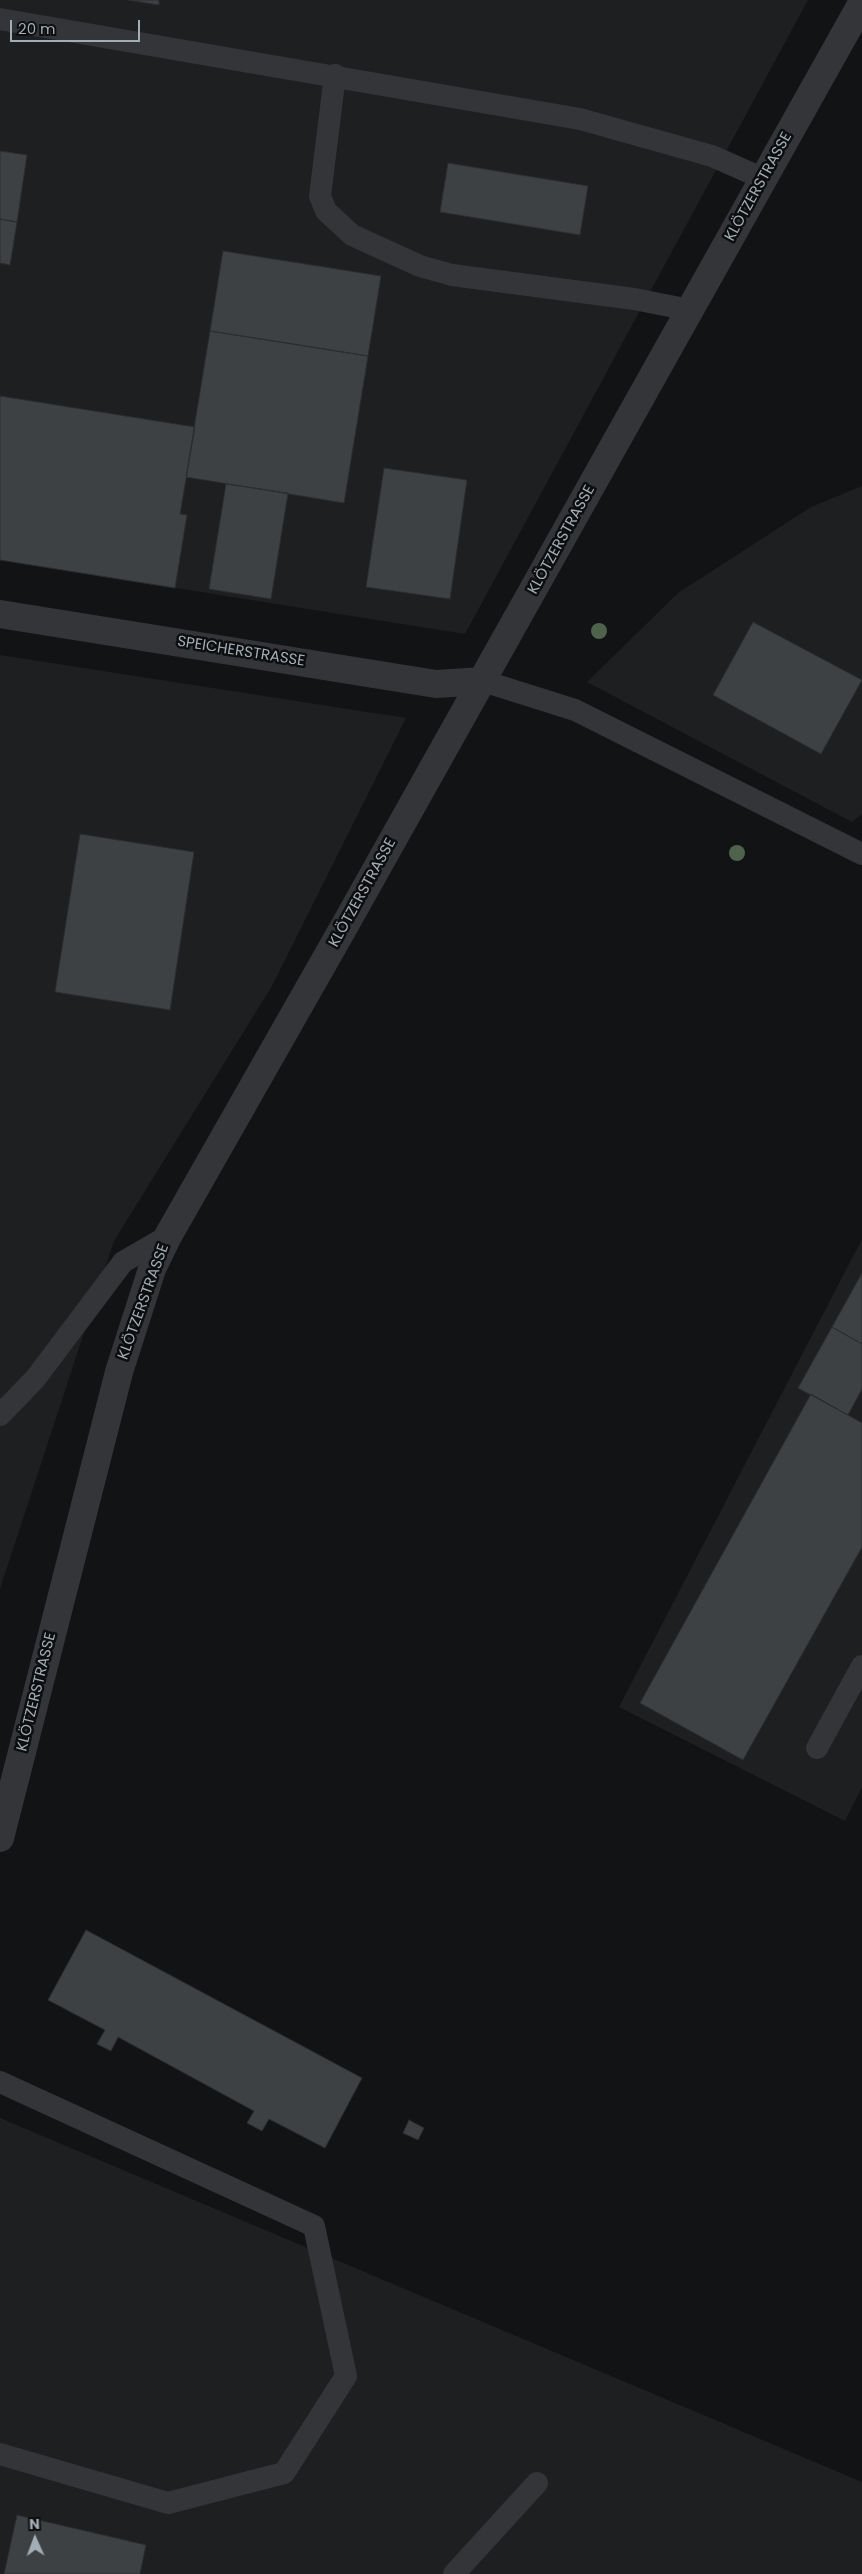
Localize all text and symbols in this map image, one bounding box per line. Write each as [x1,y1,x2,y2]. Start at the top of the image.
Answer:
scale bar [12,10,142,42]
text: 20 m [18,18,56,39]
street label: KLÖTZERSTRASSE [722,129,796,245]
street label: KLÖTZERSTRASSE [525,482,599,598]
street label: SPEICHERSTRASSE [176,633,306,671]
street label: KLÖTZERSTRASSE [326,835,400,951]
street label: KLÖTZERSTRASSE [115,1242,173,1362]
street label: KLÖTZERSTRASSE [14,1631,60,1753]
north arrow [10,2514,60,2564]
text: N [29,2514,40,2534]

